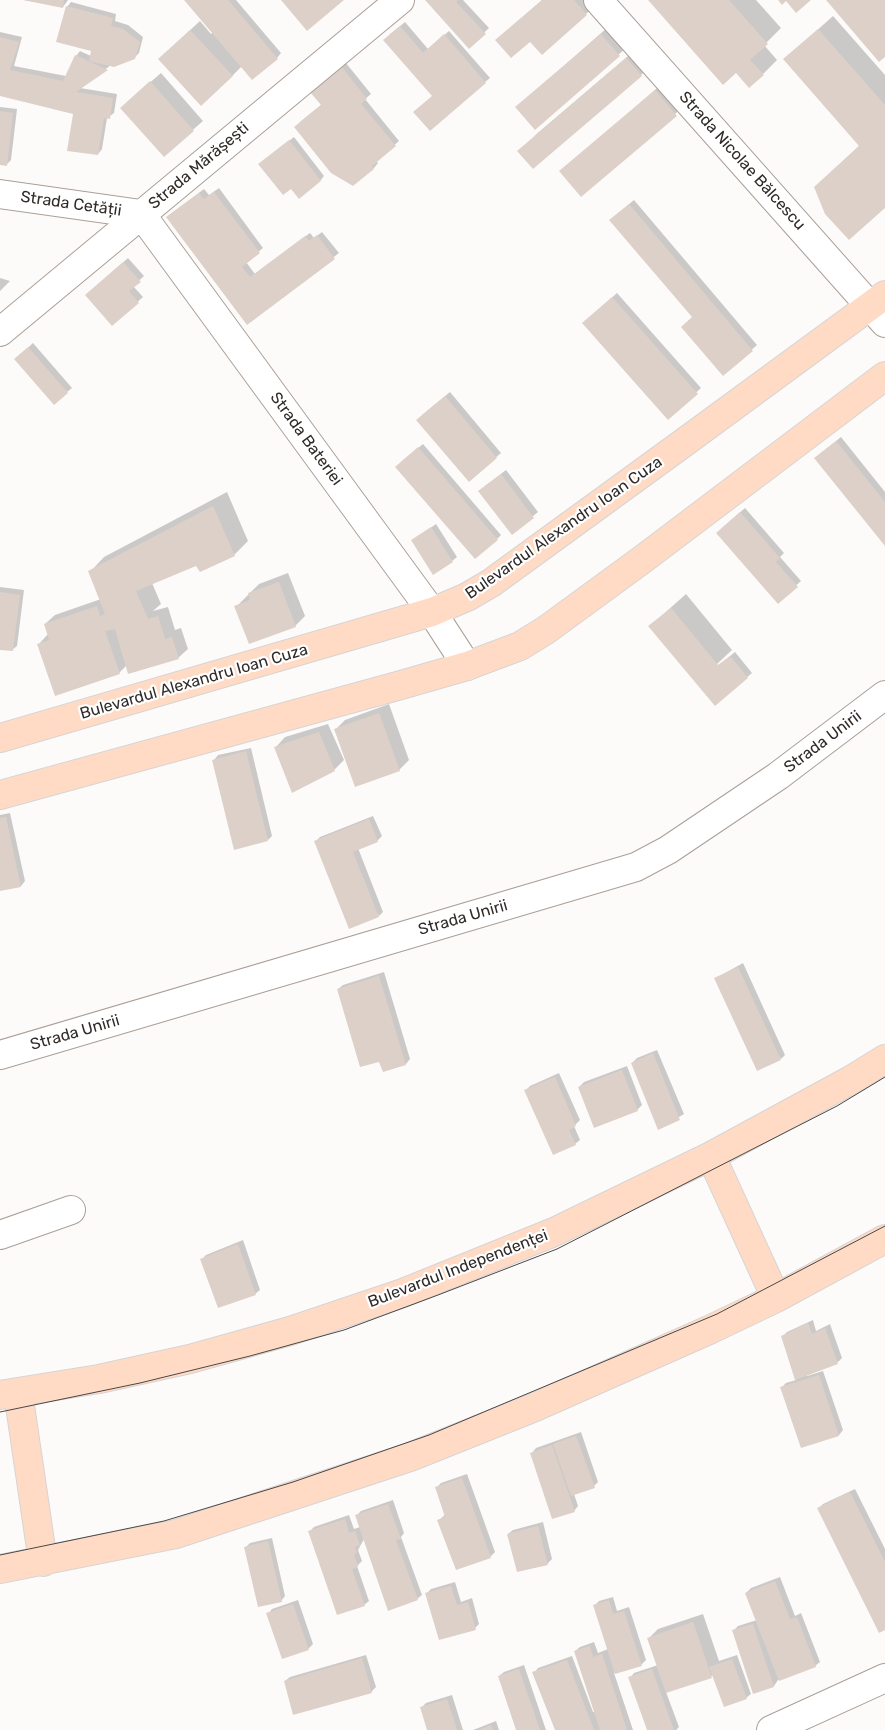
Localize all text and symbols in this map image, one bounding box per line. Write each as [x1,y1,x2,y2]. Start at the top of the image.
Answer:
street label: Strada Nicolae Bălcescu [675,88,809,234]
street label: Strada Mărășești [145,118,253,214]
street label: Strada Cetății [19,187,123,221]
street label: Strada Bateriei [266,389,346,489]
street label: Bulevardul Alexandru Ioan Cuza [462,452,666,604]
street label: Bulevardul Alexandru Ioan Cuza [78,640,310,724]
street label: Strada Unirii [781,707,865,777]
street label: Strada Unirii [416,896,510,940]
street label: Strada Unirii [28,1011,122,1055]
street label: Bulevardul Independenței [365,1226,551,1312]

